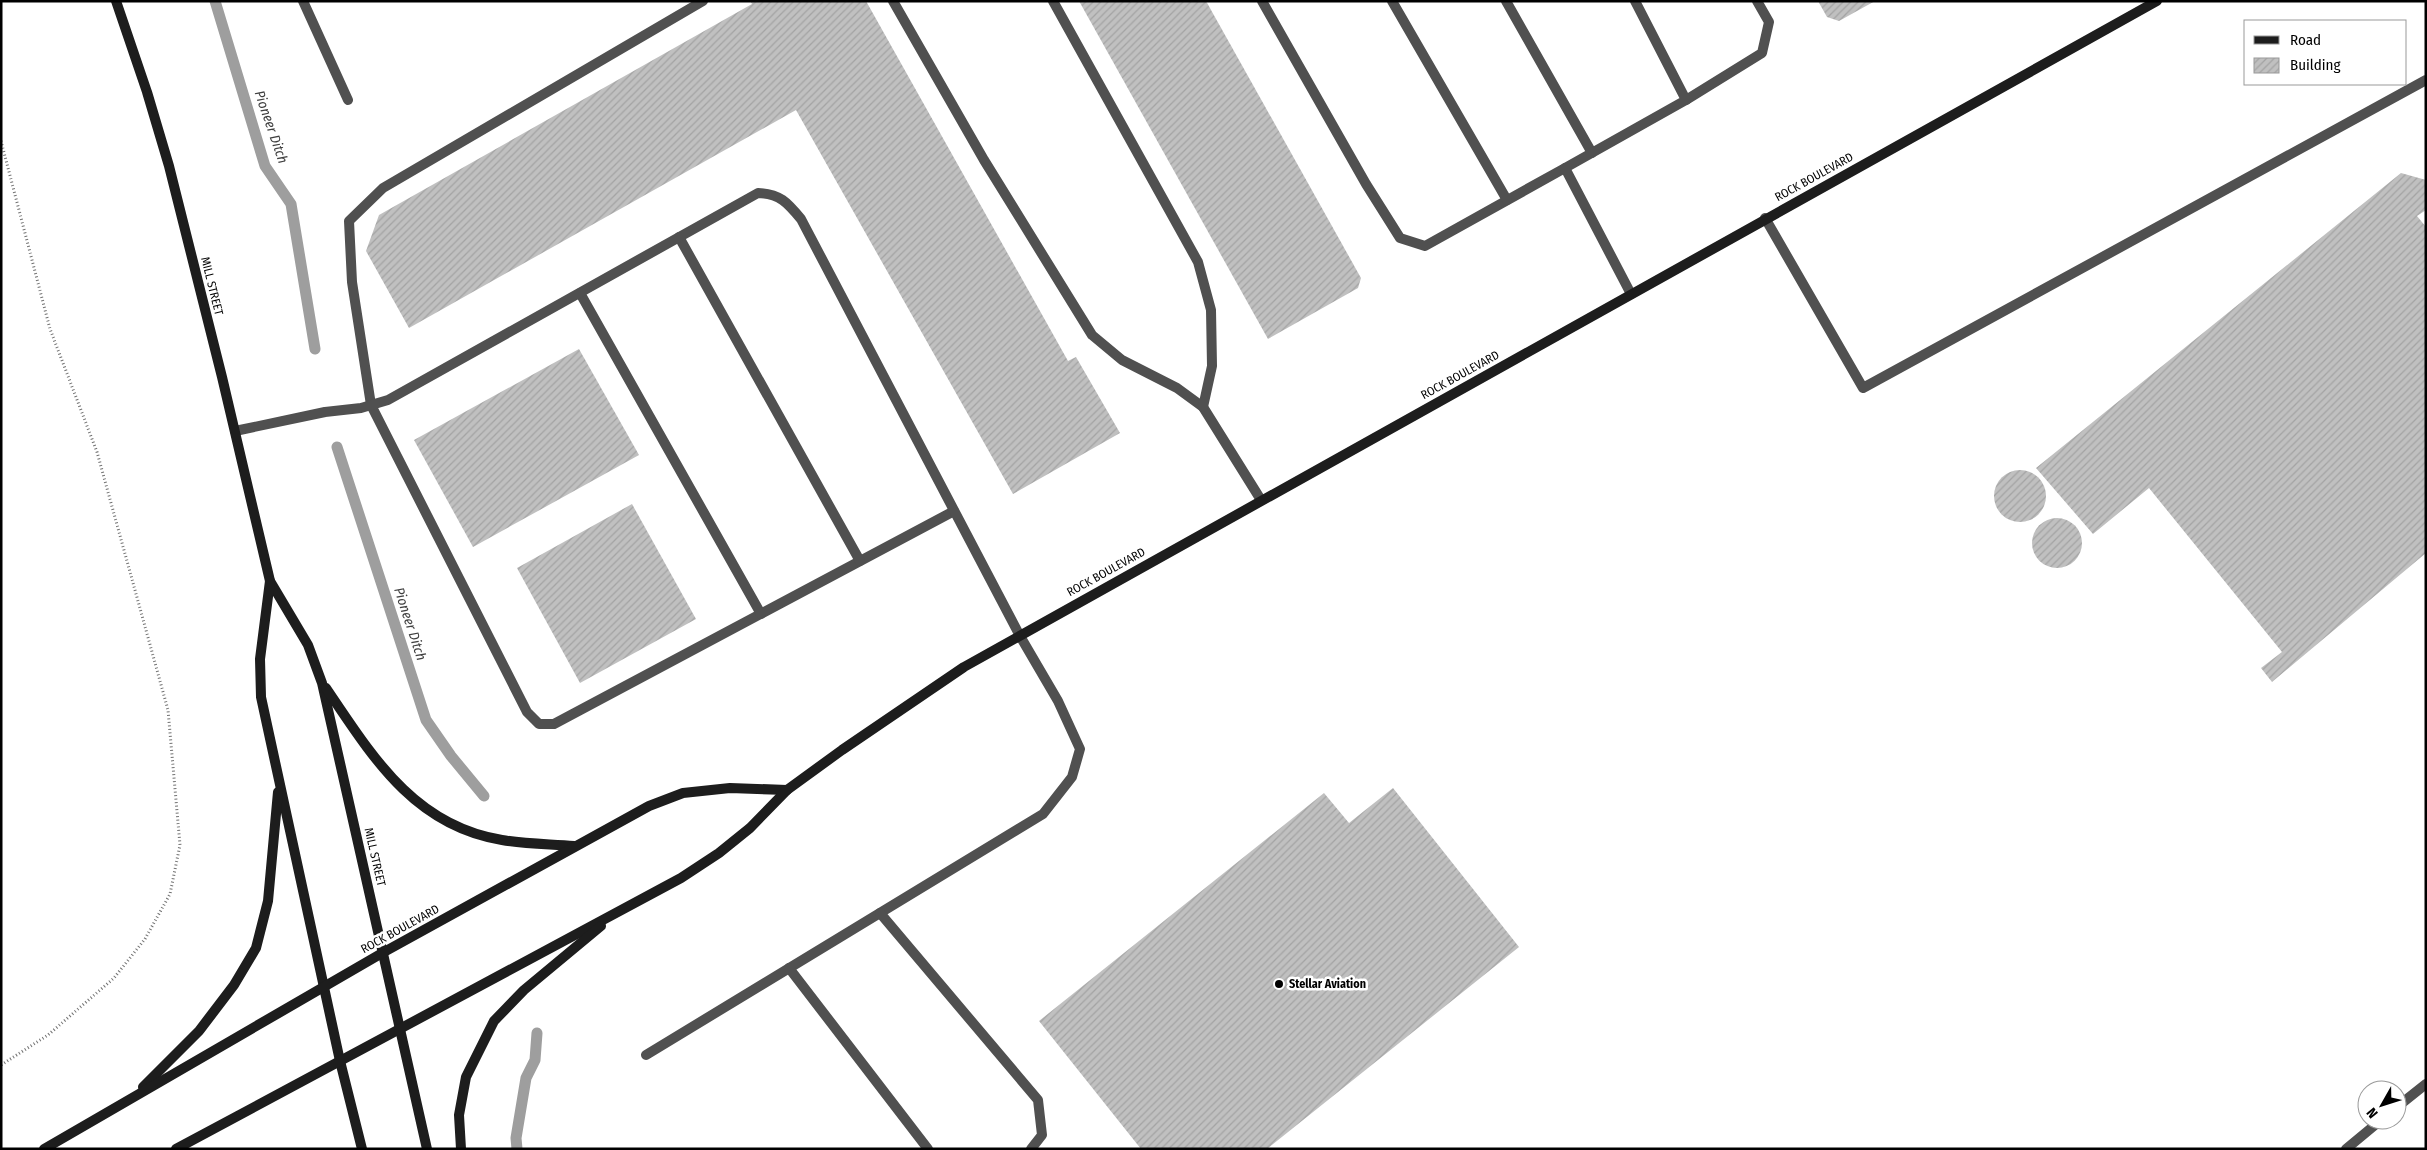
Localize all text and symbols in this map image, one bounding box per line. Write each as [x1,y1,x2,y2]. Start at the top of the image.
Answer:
legend [2244,20,2407,85]
text: Road [2290,31,2321,49]
text: Building [2290,56,2341,74]
water label: Pioneer Ditch [251,88,291,166]
street label: ROCK BOULEVARD [1773,150,1856,204]
street label: MILL STREET [198,255,226,317]
street label: ROCK BOULEVARD [1419,348,1502,402]
street label: ROCK BOULEVARD [1065,545,1148,599]
water label: Pioneer Ditch [390,585,430,663]
street label: MILL STREET [361,826,389,888]
street label: ROCK BOULEVARD [359,902,442,956]
place label: Stellar Aviation [1289,977,1366,991]
marker: Stellar Aviation [1273,978,1285,990]
north arrow [2357,1080,2407,1130]
text: N [2363,1104,2382,1121]

